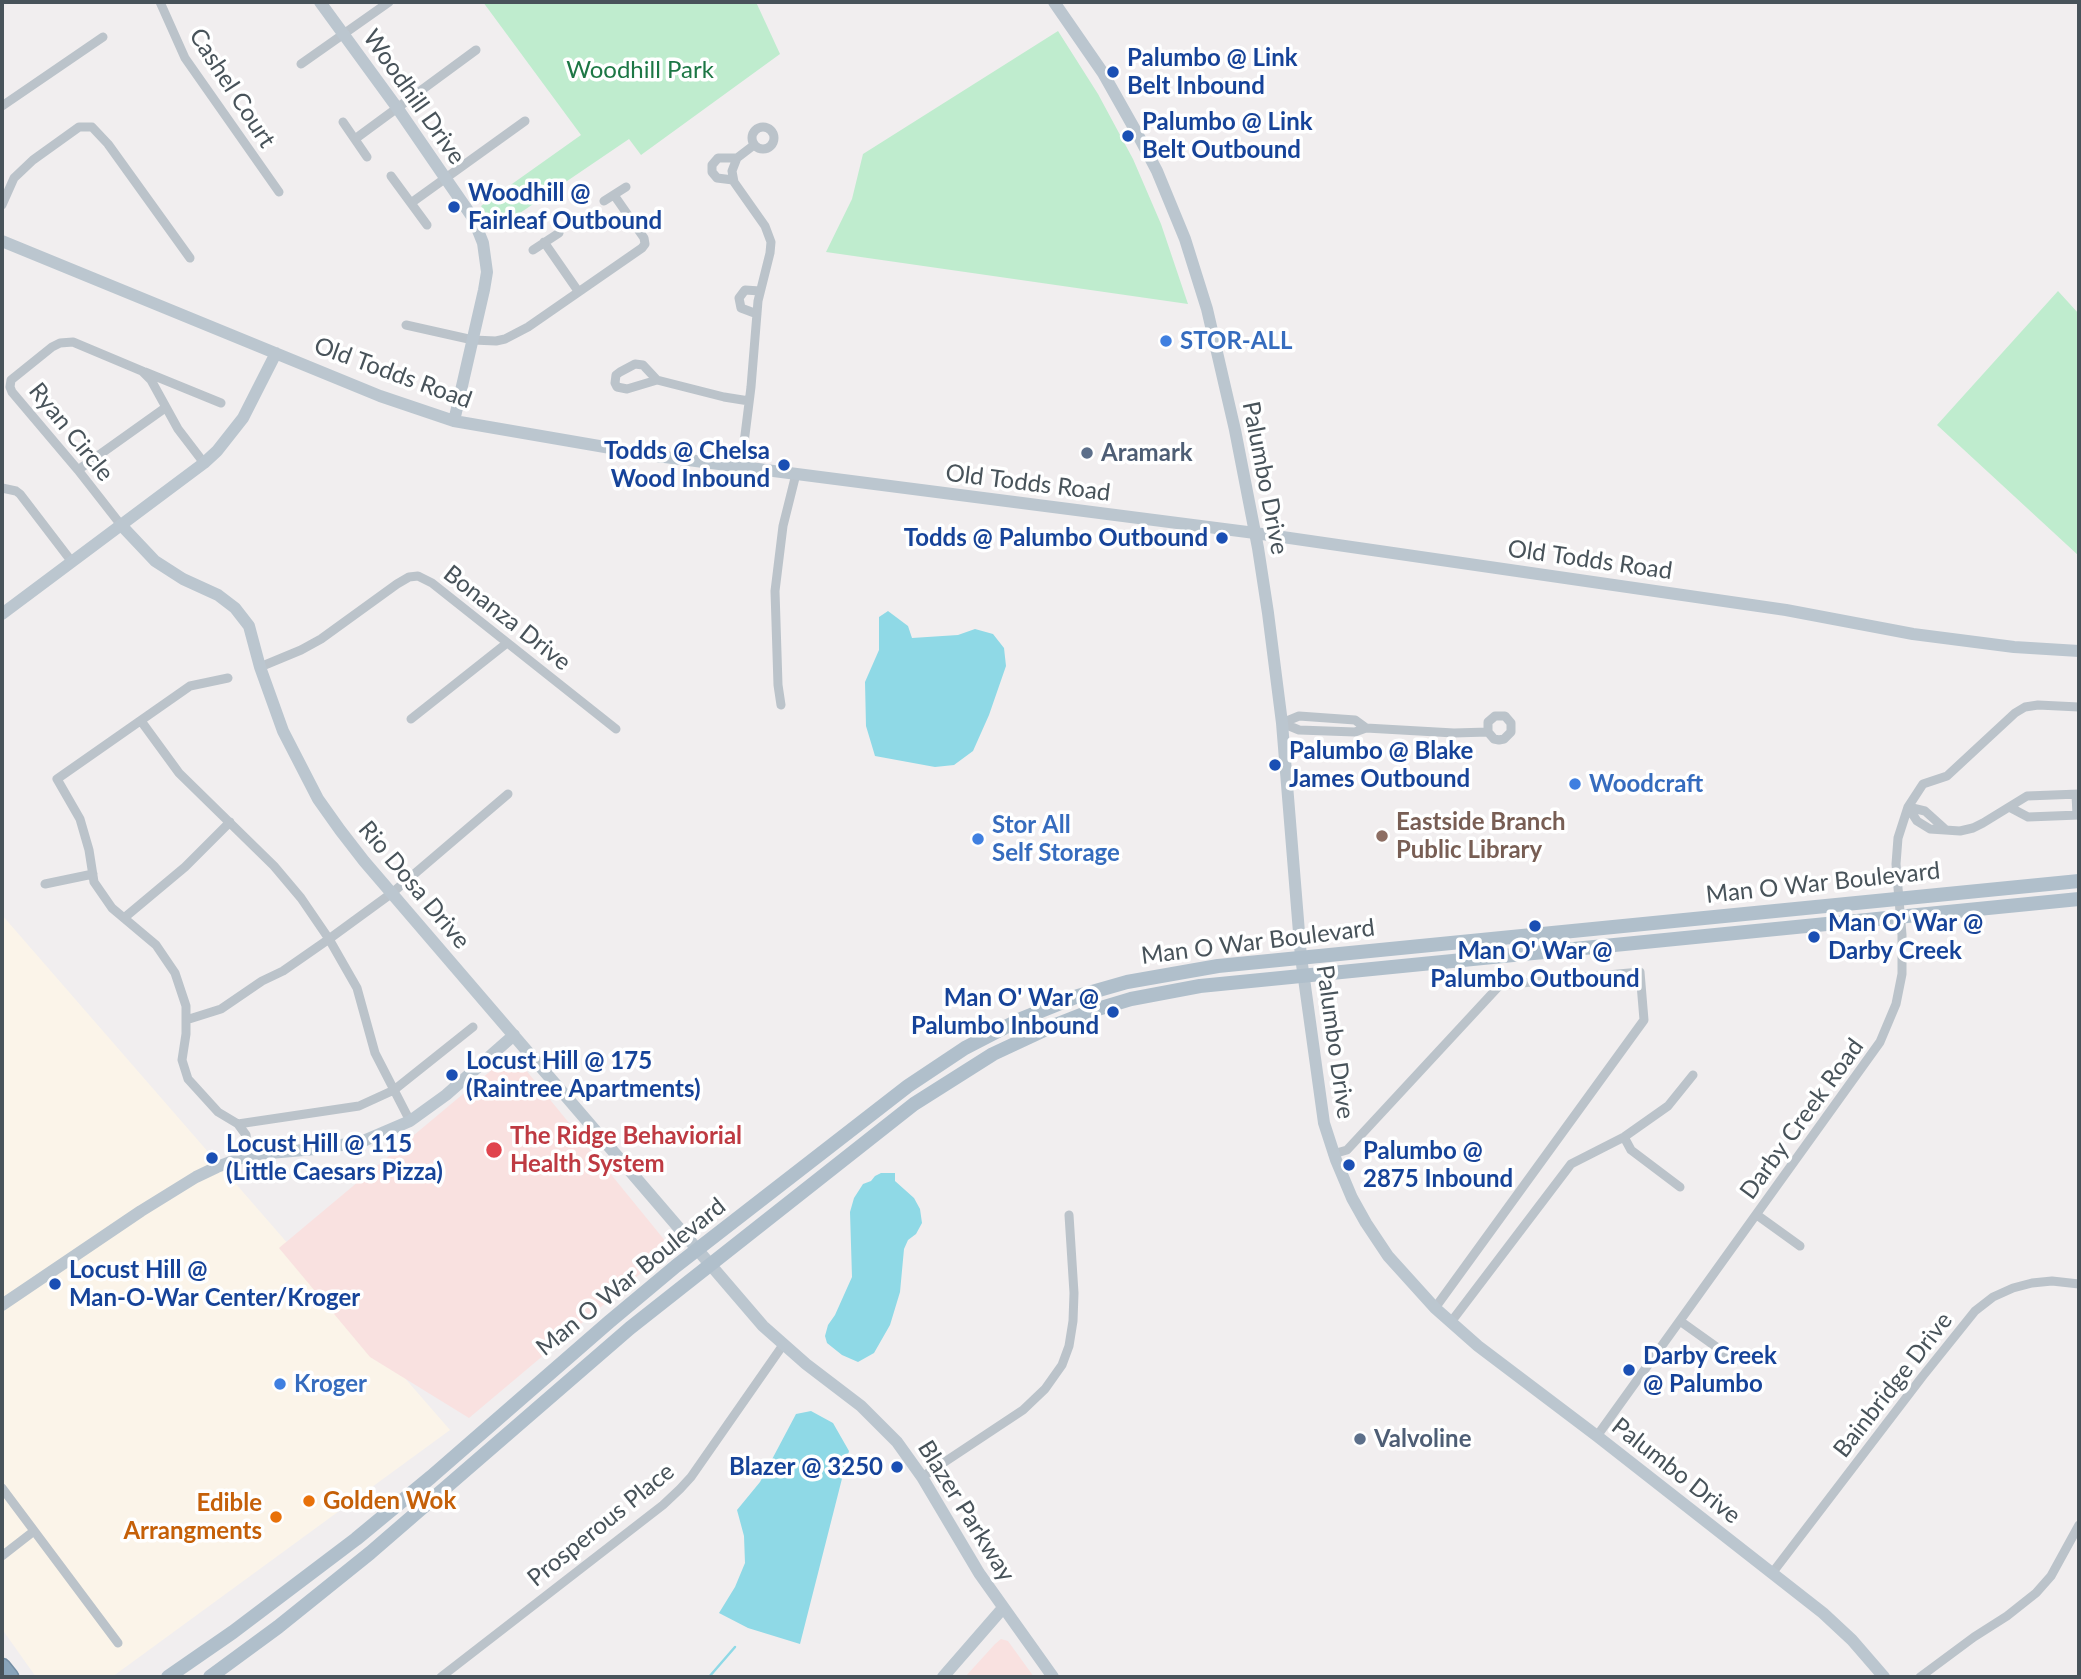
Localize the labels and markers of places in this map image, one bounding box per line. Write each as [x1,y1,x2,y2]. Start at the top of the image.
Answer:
place label: Palumbo @ Link Belt Inbound [1127,44,1298,100]
marker: Palumbo @ Link Belt Inbound [1105,64,1121,80]
place label: Palumbo @ Link Belt Outbound [1142,108,1313,164]
marker: Palumbo @ Link Belt Outbound [1120,128,1136,144]
place label: Woodhill @ Fairleaf Outbound [468,179,662,235]
marker: Woodhill @ Fairleaf Outbound [446,199,462,215]
place label: STOR-ALL [1180,327,1292,355]
marker: STOR-ALL [1158,333,1174,349]
place label: Todds @ Chelsa Wood Inbound [604,437,770,493]
place label: Aramark [1101,439,1193,467]
marker: Aramark [1079,445,1095,461]
marker: Todds @ Chelsa Wood Inbound [776,457,792,473]
place label: Todds @ Palumbo Outbound [904,524,1208,552]
marker: Todds @ Palumbo Outbound [1214,530,1230,546]
place label: Palumbo @ Blake James Outbound [1289,737,1473,793]
marker: Palumbo @ Blake James Outbound [1267,757,1283,773]
place label: Woodcraft [1589,770,1703,798]
marker: Woodcraft [1567,776,1583,792]
place label: Eastside Branch Public Library [1396,808,1565,864]
place label: Stor All Self Storage [992,811,1120,867]
marker: Eastside Branch Public Library [1374,828,1390,844]
marker: Stor All Self Storage [970,831,986,847]
place label: Man O' War @ Darby Creek [1828,909,1983,965]
marker: Man O' War @ Palumbo Outbound [1527,918,1543,934]
marker: Man O' War @ Darby Creek [1806,929,1822,945]
place label: Man O' War @ Palumbo Outbound [1430,937,1640,993]
place label: Man O' War @ Palumbo Inbound [911,984,1099,1040]
marker: Man O' War @ Palumbo Inbound [1105,1004,1121,1020]
place label: Locust Hill @ 175 (Raintree Apartments) [466,1047,701,1103]
marker: Locust Hill @ 175 (Raintree Apartments) [444,1067,460,1083]
place label: The Ridge Behaviorial Health System [510,1122,742,1178]
place label: Locust Hill @ 115 (Little Caesars Pizza) [226,1130,443,1186]
place label: Palumbo @ 2875 Inbound [1363,1137,1513,1193]
marker: The Ridge Behaviorial Health System [484,1140,504,1160]
marker: Locust Hill @ 115 (Little Caesars Pizza) [204,1150,220,1166]
marker: Palumbo @ 2875 Inbound [1341,1157,1357,1173]
place label: Locust Hill @ Man-O-War Center/Kroger [69,1256,360,1312]
marker: Locust Hill @ Man-O-War Center/Kroger [47,1276,63,1292]
place label: Darby Creek @ Palumbo [1643,1342,1777,1398]
marker: Darby Creek @ Palumbo [1621,1362,1637,1378]
place label: Kroger [294,1370,367,1398]
marker: Kroger [272,1376,288,1392]
place label: Valvoline [1374,1425,1471,1453]
marker: Valvoline [1352,1431,1368,1447]
place label: Blazer @ 3250 [729,1453,883,1481]
marker: Blazer @ 3250 [889,1459,905,1475]
place label: Golden Wok [323,1487,456,1515]
place label: Edible Arrangments [123,1489,262,1545]
marker: Golden Wok [301,1493,317,1509]
marker: Edible Arrangments [268,1509,284,1525]

